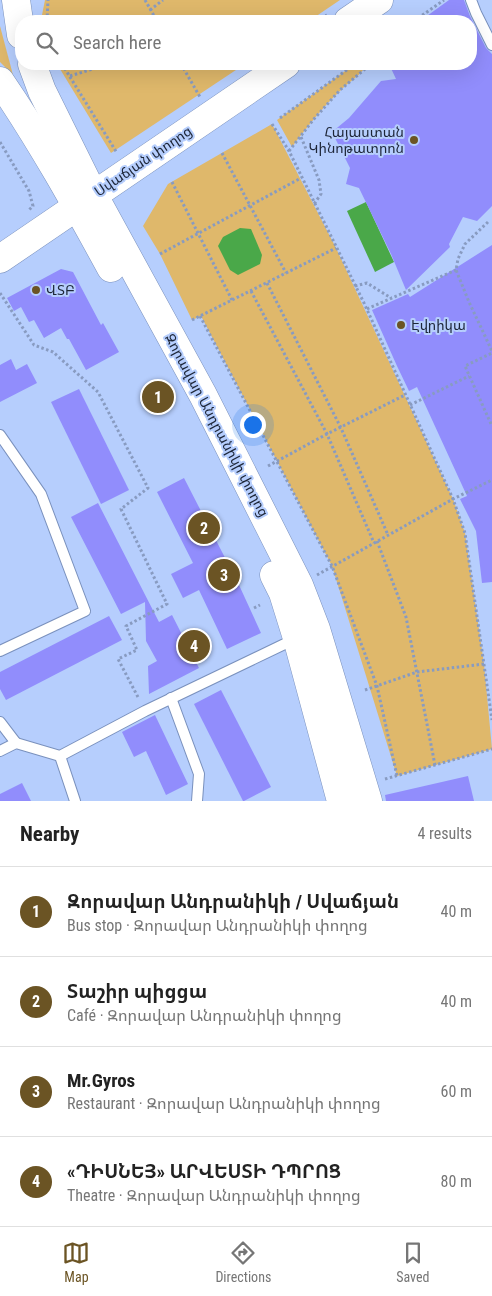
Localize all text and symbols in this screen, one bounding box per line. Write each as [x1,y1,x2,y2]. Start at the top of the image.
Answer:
search box [15,15,477,70]
icon: search [33,29,61,57]
text: Search here [73,31,161,54]
street label: Սվաճյան փողոց [91,123,195,199]
place label: Հայաստան Կինոթատրոն [309,124,404,156]
marker: Հայաստան Կինոթատրոն [408,134,420,146]
place label: ՎՏԲ [46,282,75,298]
marker: ՎՏԲ [30,284,42,296]
place label: Էվրիկա [411,317,466,333]
marker: Էվրիկա [395,319,407,331]
street label: Զորավար Անդրանիկի փողոց [162,331,272,519]
pin: 1 [142,378,174,416]
your location [240,412,266,438]
pin: 2 [188,509,220,547]
pin: 3 [208,556,240,594]
pin: 4 [178,627,210,665]
text: Nearby [20,822,79,846]
text: 4 results [417,824,472,843]
text: Զորավար Անդրանիկի / Սվաճյան [67,890,399,913]
text: 1 [32,902,40,921]
text: 40 m [440,902,472,921]
text: Bus stop · Զորավար Անդրանիկի փողոց [67,916,368,935]
text: Տաշիր պիցցա [67,980,207,1003]
text: 2 [32,992,40,1011]
text: 40 m [440,992,472,1011]
text: Café · Զորավար Անդրանիկի փողոց [67,1006,342,1025]
text: Mr.Gyros [67,1069,135,1092]
text: 3 [32,1082,40,1101]
text: 60 m [440,1082,472,1101]
text: Restaurant · Զորավար Անդրանիկի փողոց [67,1094,381,1113]
text: «ԴԻՍՆԵՅ» ԱՐՎԵՍՏԻ ԴՊՐՈՑ [67,1160,341,1183]
text: 4 [32,1172,40,1191]
text: 80 m [440,1172,472,1191]
text: Theatre · Զորավար Անդրանիկի փողոց [67,1186,361,1205]
tab: Map [62,1239,90,1285]
tab: Directions [215,1239,271,1285]
tab: Saved [396,1239,430,1285]

